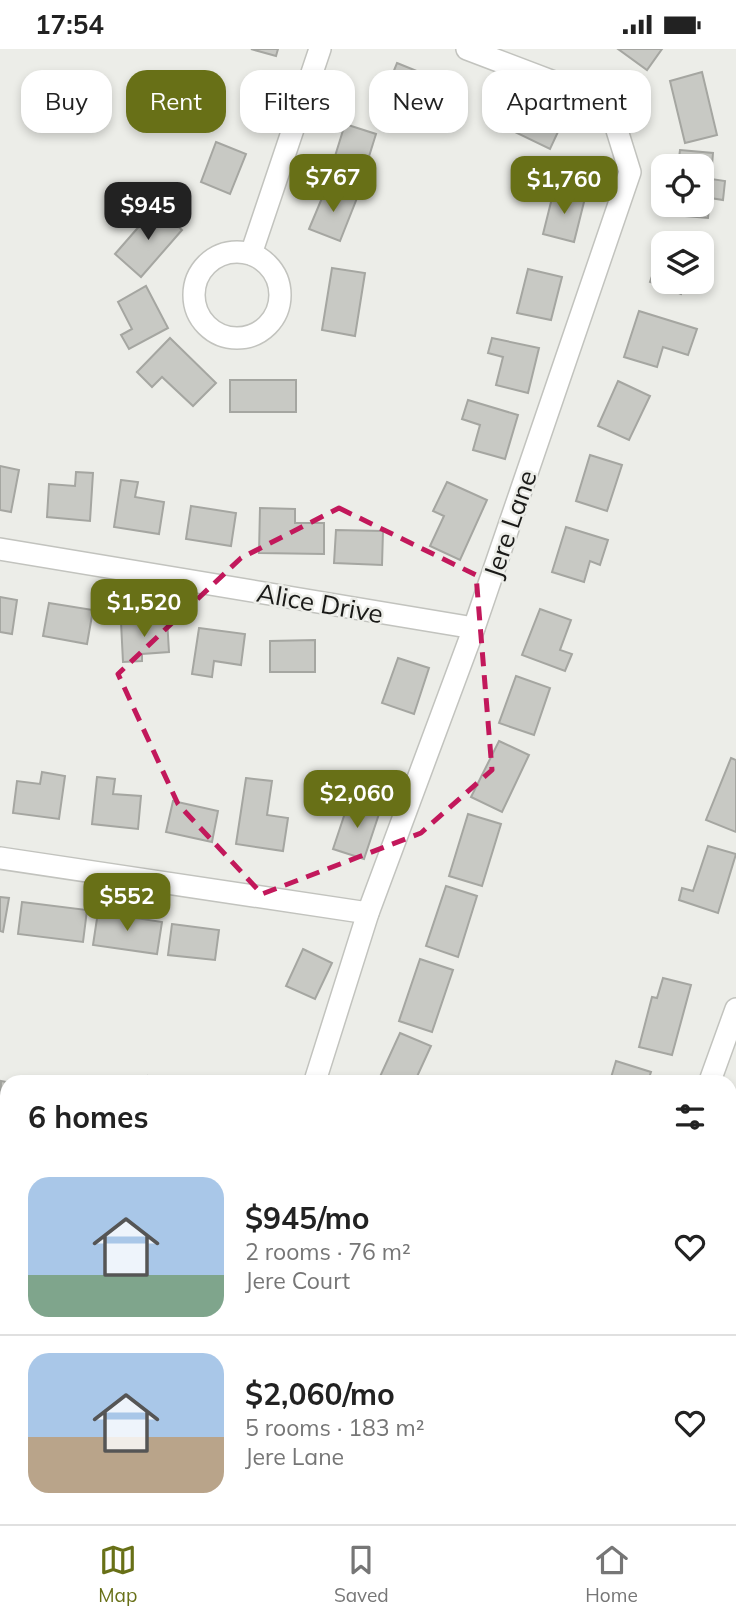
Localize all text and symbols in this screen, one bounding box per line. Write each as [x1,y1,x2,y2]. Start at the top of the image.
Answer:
text: 17:54 [35,8,104,41]
chip: Buy [21,70,112,133]
chip: Rent [126,70,226,133]
chip: Filters [240,70,355,133]
chip: New [369,70,468,133]
chip: Apartment [482,70,651,133]
map controls [651,154,714,294]
button: locate [651,154,714,217]
pin: $767 [292,155,374,214]
pin: $1,760 [507,157,621,216]
text: $767 [305,162,361,191]
text: $1,760 [527,164,601,193]
pin: $945 [107,183,189,242]
text: $945 [120,190,176,219]
button: layers [651,231,714,294]
street label: Jere Lane [476,466,544,582]
street label: Alice Drive [254,576,386,630]
pin: $1,520 [87,579,201,639]
text: $1,520 [107,587,181,616]
pin: $2,060 [300,771,414,830]
text: $2,060 [320,778,394,807]
pin: $552 [86,873,168,933]
text: $552 [99,881,155,910]
text: 6 homes [28,1098,149,1136]
icon: filters [671,1098,709,1136]
text: $945/mo [245,1199,369,1237]
icon: home [84,1205,168,1289]
icon: heart [671,1228,709,1266]
text: 2 rooms · 76 m² [245,1237,411,1266]
text: Jere Court [245,1266,350,1295]
text: $2,060/mo [245,1375,395,1413]
icon: home [84,1381,168,1465]
icon: heart [671,1404,709,1442]
text: 5 rooms · 183 m² [245,1413,425,1442]
text: Jere Lane [245,1442,344,1471]
tab: Map [98,1541,137,1607]
tab: Saved [334,1541,389,1607]
tab: Home [585,1541,638,1607]

